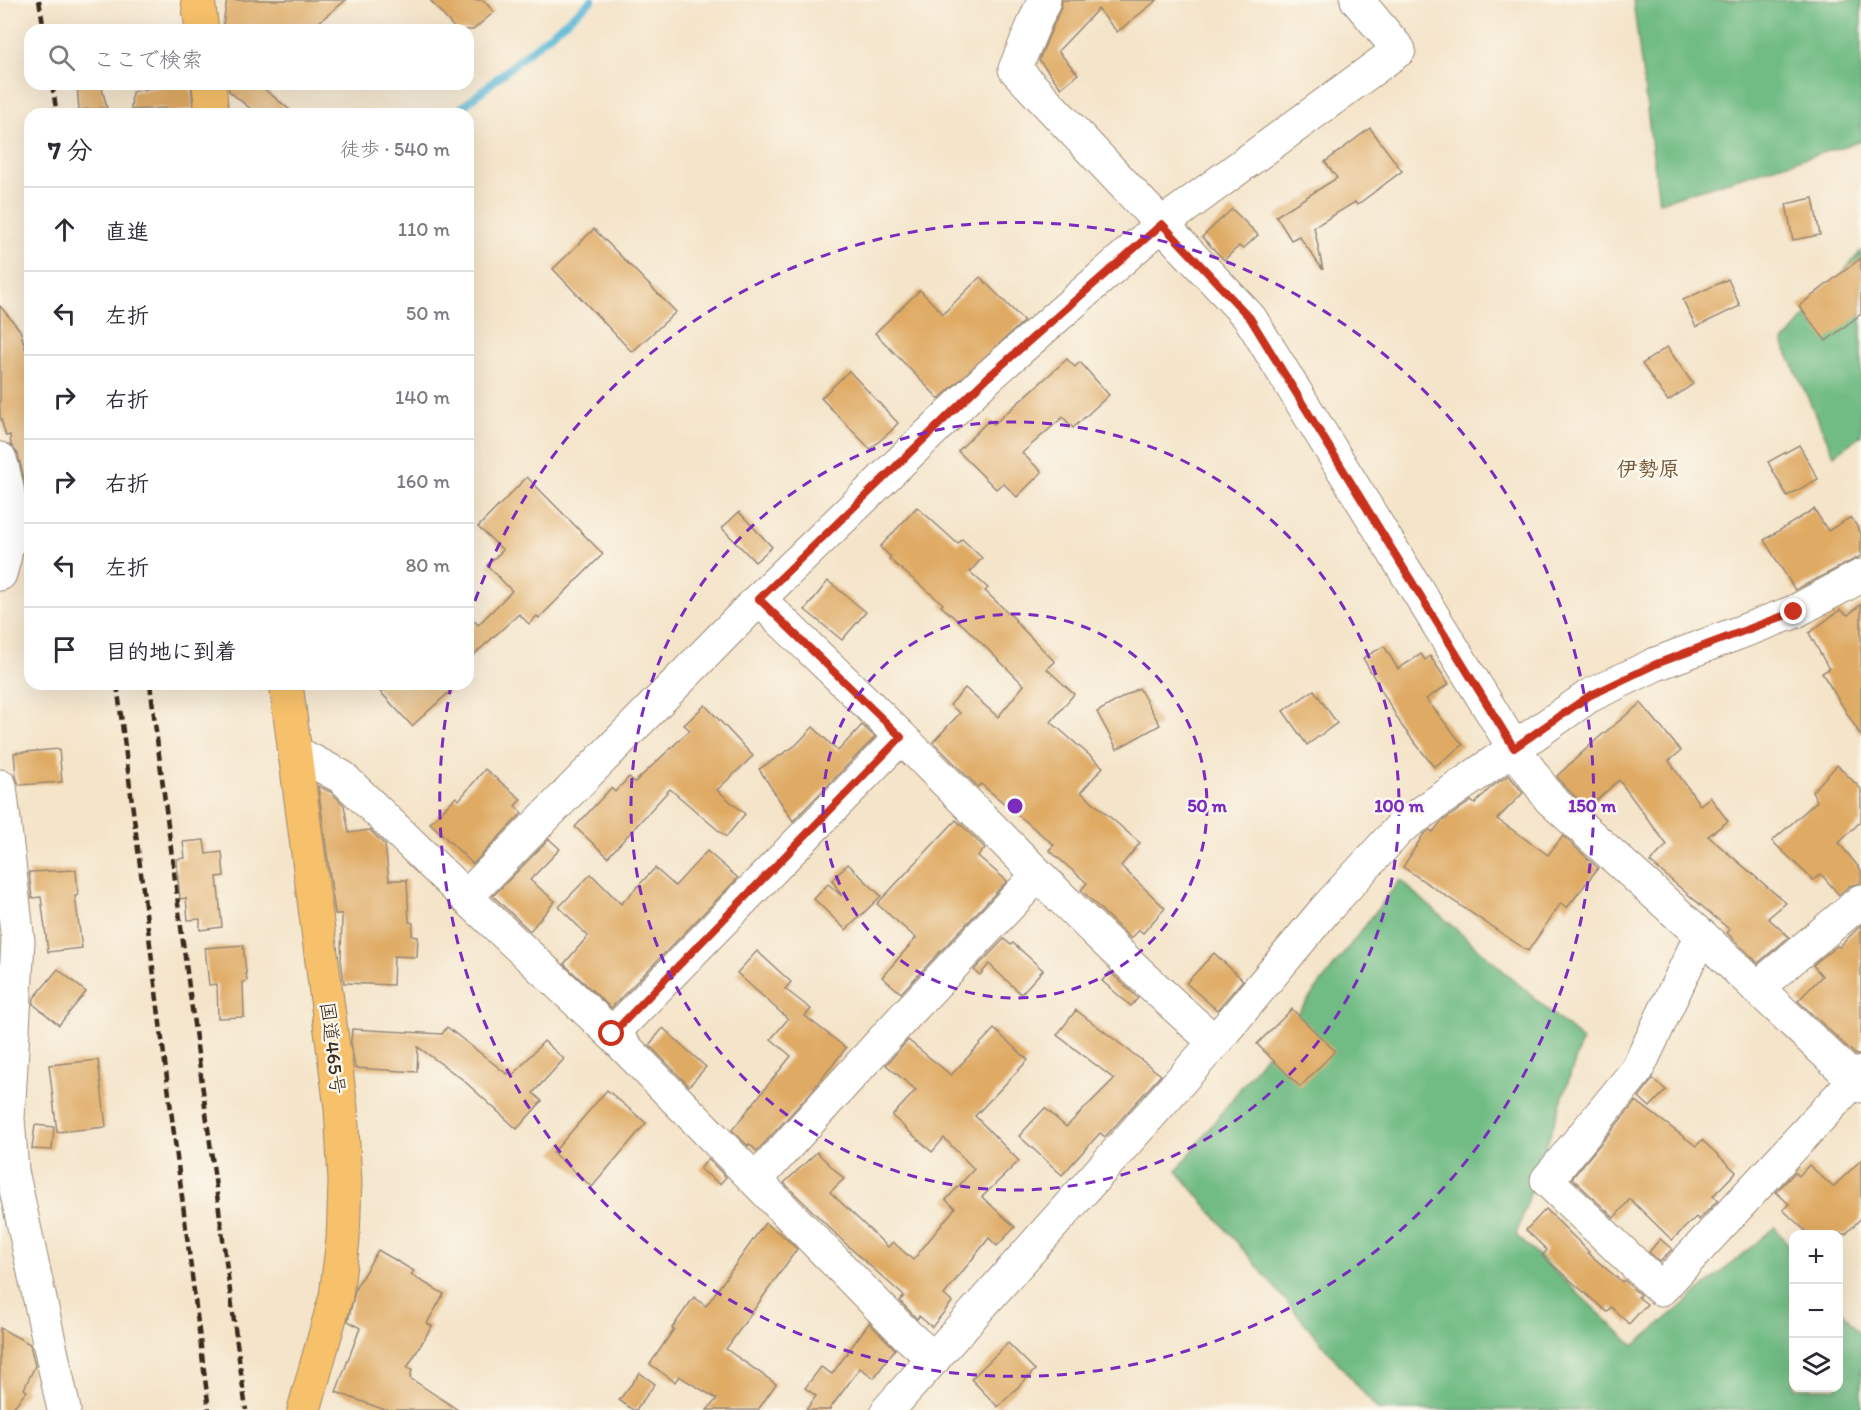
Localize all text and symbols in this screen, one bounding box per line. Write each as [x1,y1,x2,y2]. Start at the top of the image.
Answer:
search box [24,24,474,90]
icon: search [45,41,78,74]
text: ここで検索 [93,46,203,73]
text: 7 分 [48,134,93,166]
text: 徒歩 · 540 m [340,137,450,161]
icon: ahead [48,213,81,246]
text: 110 m [398,217,450,241]
text: 直進 [105,218,149,245]
icon: left [48,297,81,330]
text: 50 m [406,301,450,325]
text: 左折 [105,302,149,329]
icon: right [48,381,81,414]
text: 140 m [395,385,450,409]
text: 右折 [105,386,149,413]
district label: 伊勢原 [1617,456,1680,481]
icon: right [48,465,81,498]
text: 160 m [397,469,450,493]
text: 右折 [105,470,149,497]
icon: left [48,549,81,582]
text: 80 m [405,553,450,577]
text: 左折 [105,554,149,581]
route end [1780,598,1806,624]
icon: arrive [48,633,81,666]
text: 目的地に到着 [105,638,237,665]
text: 50 m [1187,795,1228,817]
text: 100 m [1374,795,1425,817]
text: 150 m [1568,795,1617,817]
centre of rings [1005,796,1025,816]
street label: 国道465号 [315,1000,351,1096]
route start [598,1020,624,1046]
map controls [1789,1230,1843,1392]
button: + [1789,1230,1843,1284]
button: − [1789,1284,1843,1338]
button: layers [1789,1338,1843,1392]

